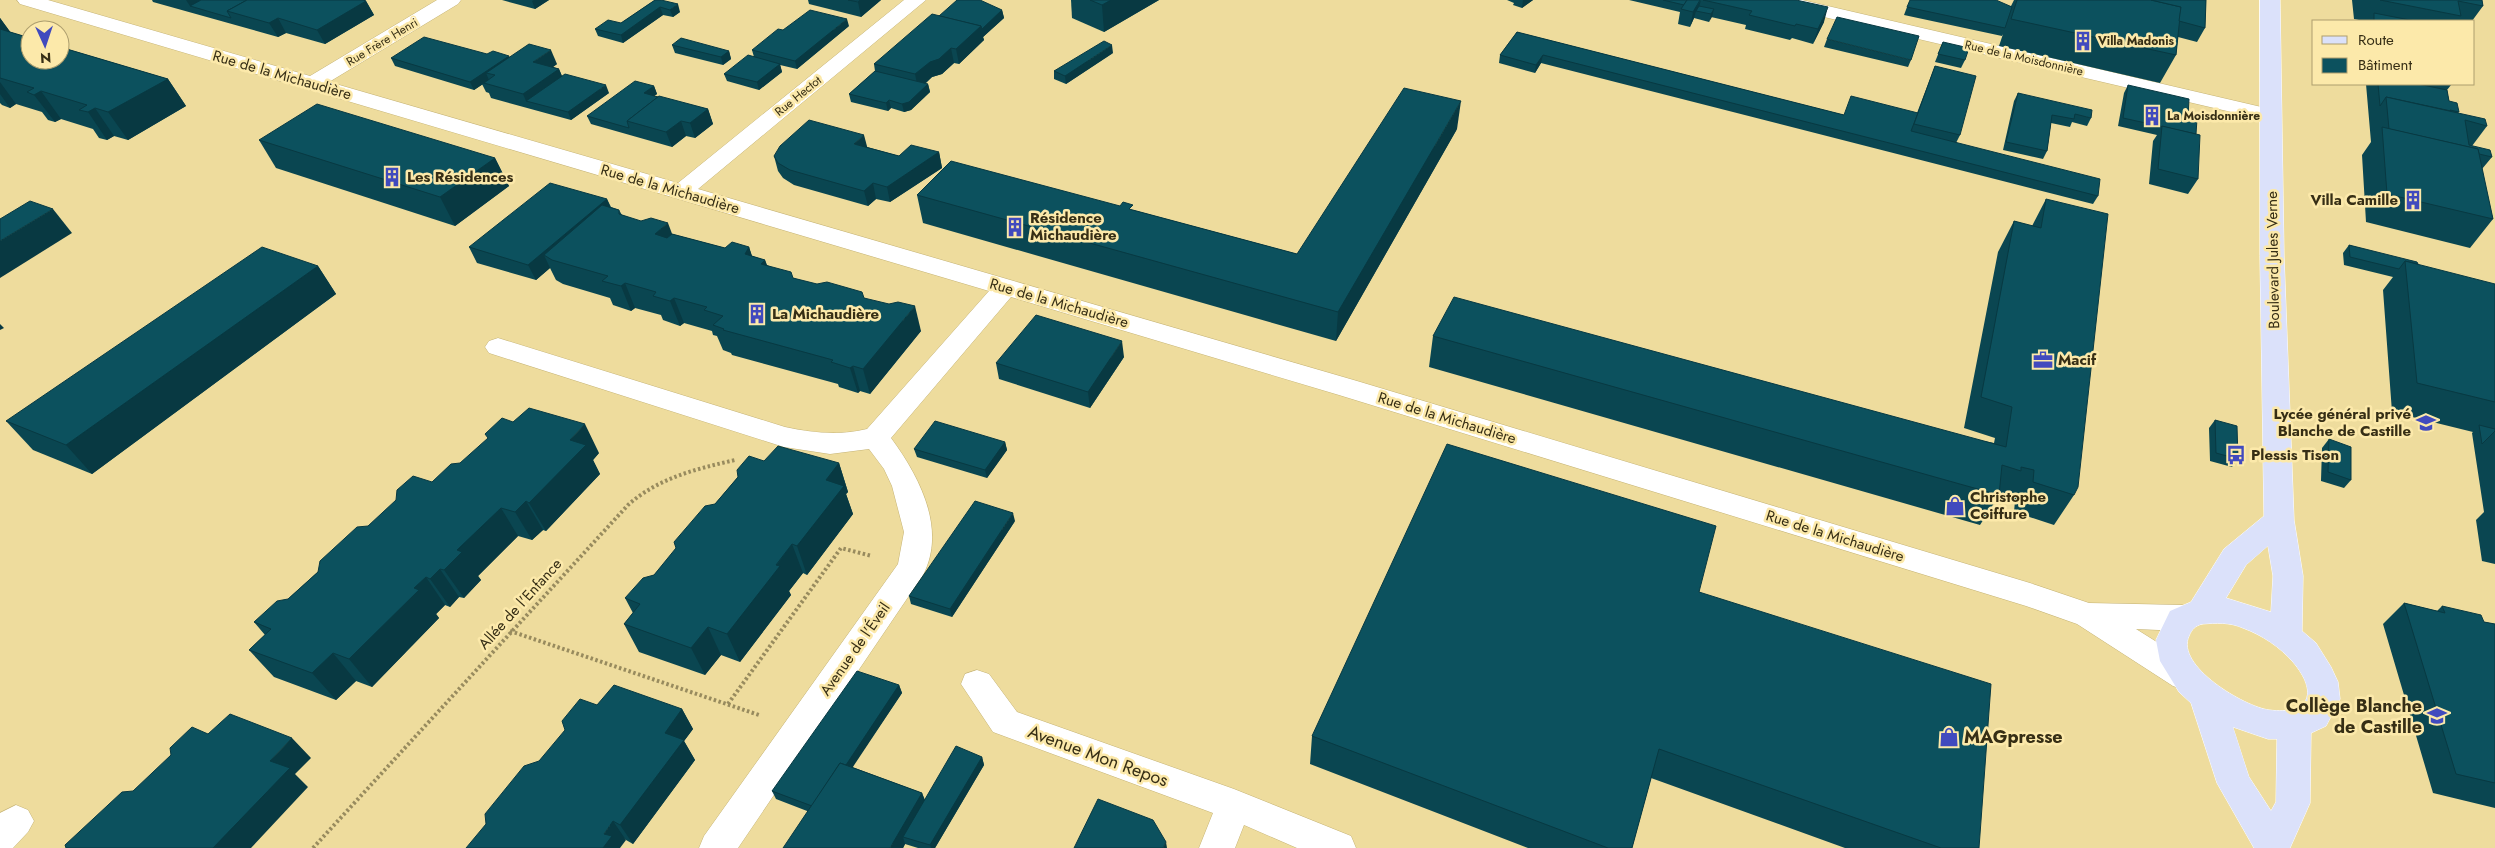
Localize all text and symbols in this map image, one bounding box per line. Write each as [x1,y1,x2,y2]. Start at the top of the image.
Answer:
street label: Rue Frère Henri [343,14,421,70]
north arrow [20,20,70,70]
legend [2312,20,2475,85]
text: Route [2358,29,2394,51]
building icon: Villa Madonis [2072,30,2094,52]
place label: Villa Madonis [2097,32,2175,50]
street label: Rue de la Moisdonnière [1963,36,2085,80]
street label: Rue de la Michaudière [210,45,354,105]
text: N [40,48,52,68]
text: Bâtiment [2358,54,2412,76]
street label: Rue Hectot [771,71,825,120]
building icon: La Moisdonnière [2141,105,2163,127]
place label: La Moisdonnière [2167,107,2260,125]
street label: Rue de la Michaudière [598,159,742,219]
building icon: Les Résidences [381,166,403,188]
place label: Les Résidences [407,166,514,188]
place label: Villa Camille [2309,189,2398,211]
building icon: Villa Camille [2402,189,2424,211]
street label: Boulevard Jules Verne [2261,191,2285,329]
place label: Résidence Michaudière [1030,207,1117,246]
building icon: Résidence Michaudière [1004,216,1026,238]
street label: Rue de la Michaudière [987,273,1131,333]
building icon: La Michaudière [746,303,768,325]
place label: La Michaudière [772,303,880,325]
office icon: Macif [2032,349,2054,371]
place label: Macif [2058,349,2097,371]
street label: Rue de la Michaudière [1375,387,1519,450]
place label: Lycée général privé Blanche de Castille [2274,403,2411,442]
school or university icon: Lycée général privé Blanche de Castille [2415,412,2437,434]
bus stop icon: Plessis Tison [2225,444,2247,466]
place label: Plessis Tison [2251,444,2339,466]
place label: Christophe Coiffure [1970,486,2047,525]
shop icon: Christophe Coiffure [1944,495,1966,517]
street label: Rue de la Michaudière [1763,505,1907,568]
street label: Allée de l'Enfance [473,553,567,654]
street label: Avenue de l'Éveil [815,598,895,700]
place label: Collège Blanche de Castille [2286,693,2422,740]
school or university icon: Collège Blanche de Castille [2426,705,2448,727]
street label: Avenue Mon Repos [1024,719,1172,793]
place label: MAGpresse [1964,724,2063,750]
shop icon: MAGpresse [1938,726,1960,748]

